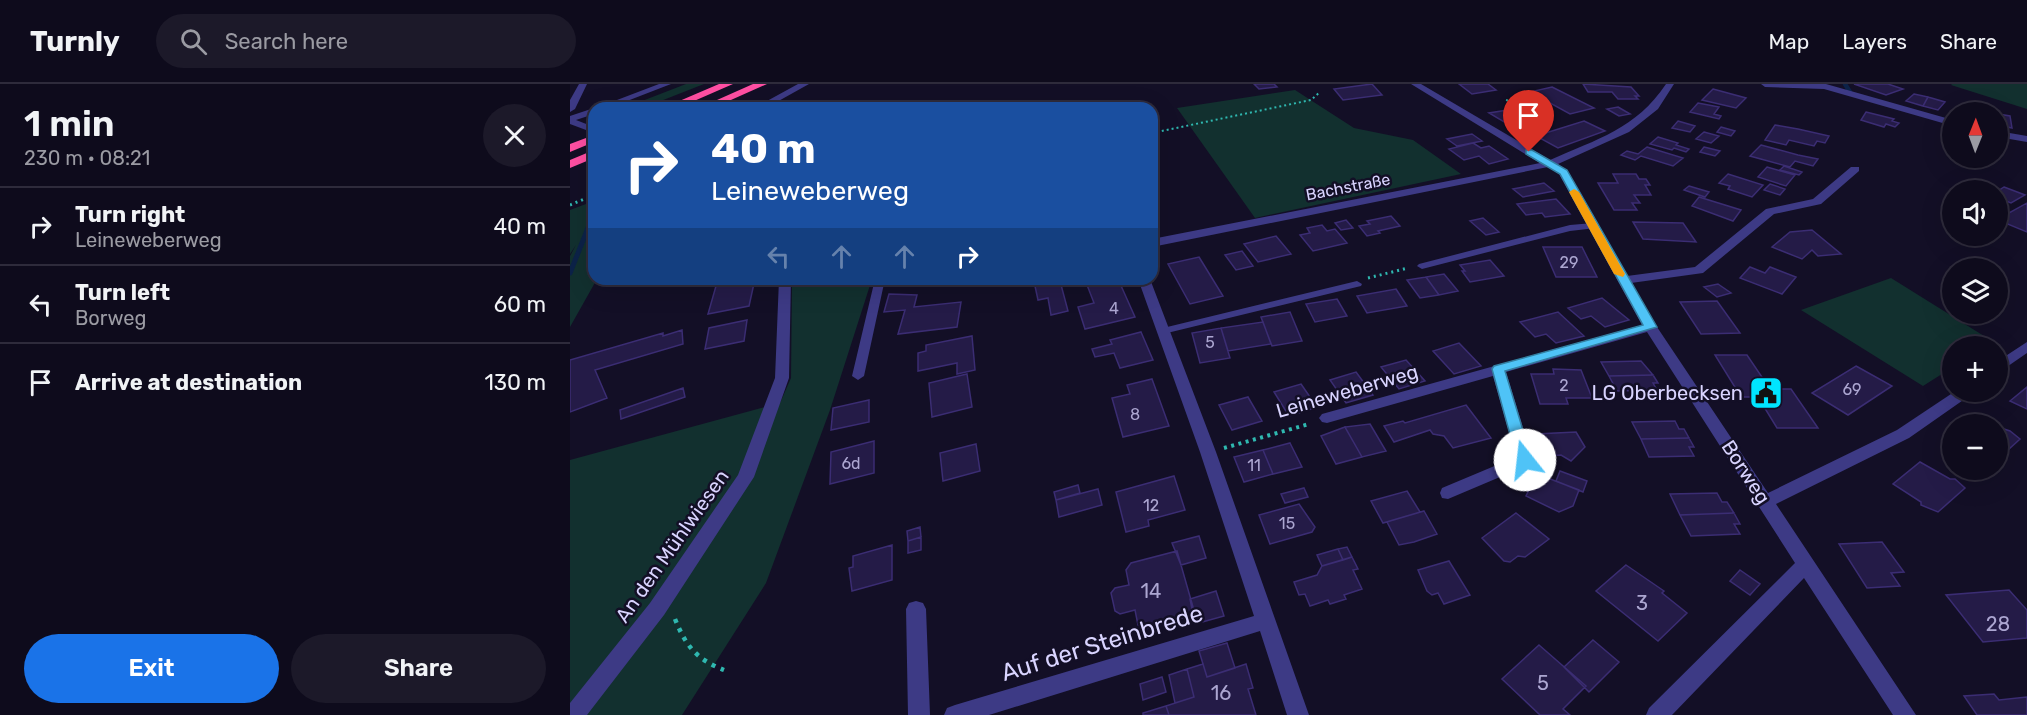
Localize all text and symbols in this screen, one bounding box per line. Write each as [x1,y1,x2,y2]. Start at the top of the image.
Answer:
search box [156,14,576,68]
text: Turnly [30,25,120,58]
icon: search [177,25,210,58]
text: Search here [225,28,348,55]
text: Map [1768,29,1809,54]
text: Layers [1842,29,1907,54]
text: Share [1940,29,1997,54]
pin [1503,90,1554,152]
icon: arrive [1512,99,1545,132]
text: 1 min [24,102,115,145]
north arrow [1942,102,2008,168]
map controls [1942,102,2008,480]
button: close [483,104,546,167]
text: 40 m [711,124,816,174]
icon: right [612,126,690,204]
text: 230 m · 08:21 [24,146,150,170]
street label: Bachstraße [1304,169,1392,204]
text: Leineweberweg [711,175,909,207]
button: sound [1942,180,2008,246]
text: Turn right [75,201,185,228]
icon: right [24,210,57,243]
text: 40 m [493,213,546,240]
text: Leineweberweg [75,228,222,252]
icon: left [762,240,795,273]
icon: ahead [825,240,858,273]
icon: ahead [888,240,921,273]
icon: right [951,240,984,273]
house number: 29 [1560,253,1578,272]
button: layers [1942,258,2008,324]
text: Turn left [75,279,170,306]
icon: left [24,288,57,321]
text: 60 m [494,291,546,318]
house number: 4 [1109,299,1119,318]
text: Borweg [75,306,146,330]
house number: 5 [1205,333,1215,352]
button: + [1942,336,2008,402]
street label: Leineweberweg [1273,359,1421,423]
icon: arrive [24,366,57,399]
text: Arrive at destination [75,369,302,396]
text: 130 m [484,369,546,396]
public building icon: LG Oberbecksen [1748,375,1784,411]
house number: 2 [1559,376,1569,395]
house number: 69 [1842,380,1862,399]
place label: LG Oberbecksen [1591,381,1743,405]
house number: 8 [1130,405,1140,424]
button: − [1942,414,2008,480]
position arrow [1493,428,1557,492]
street label: Borweg [1717,436,1775,508]
house number: 6d [841,454,861,473]
house number: 11 [1247,456,1261,475]
street label: An den Mühlwiesen [610,465,734,627]
house number: 12 [1143,496,1159,515]
house number: 15 [1279,514,1295,533]
house number: 14 [1141,579,1161,603]
house number: 3 [1636,591,1648,615]
street label: Auf der Steinbrede [998,599,1206,687]
house number: 28 [1986,612,2010,636]
button: Exit [24,634,279,703]
button: Share [291,634,546,703]
house number: 5 [1537,671,1549,695]
house number: 16 [1211,681,1231,705]

